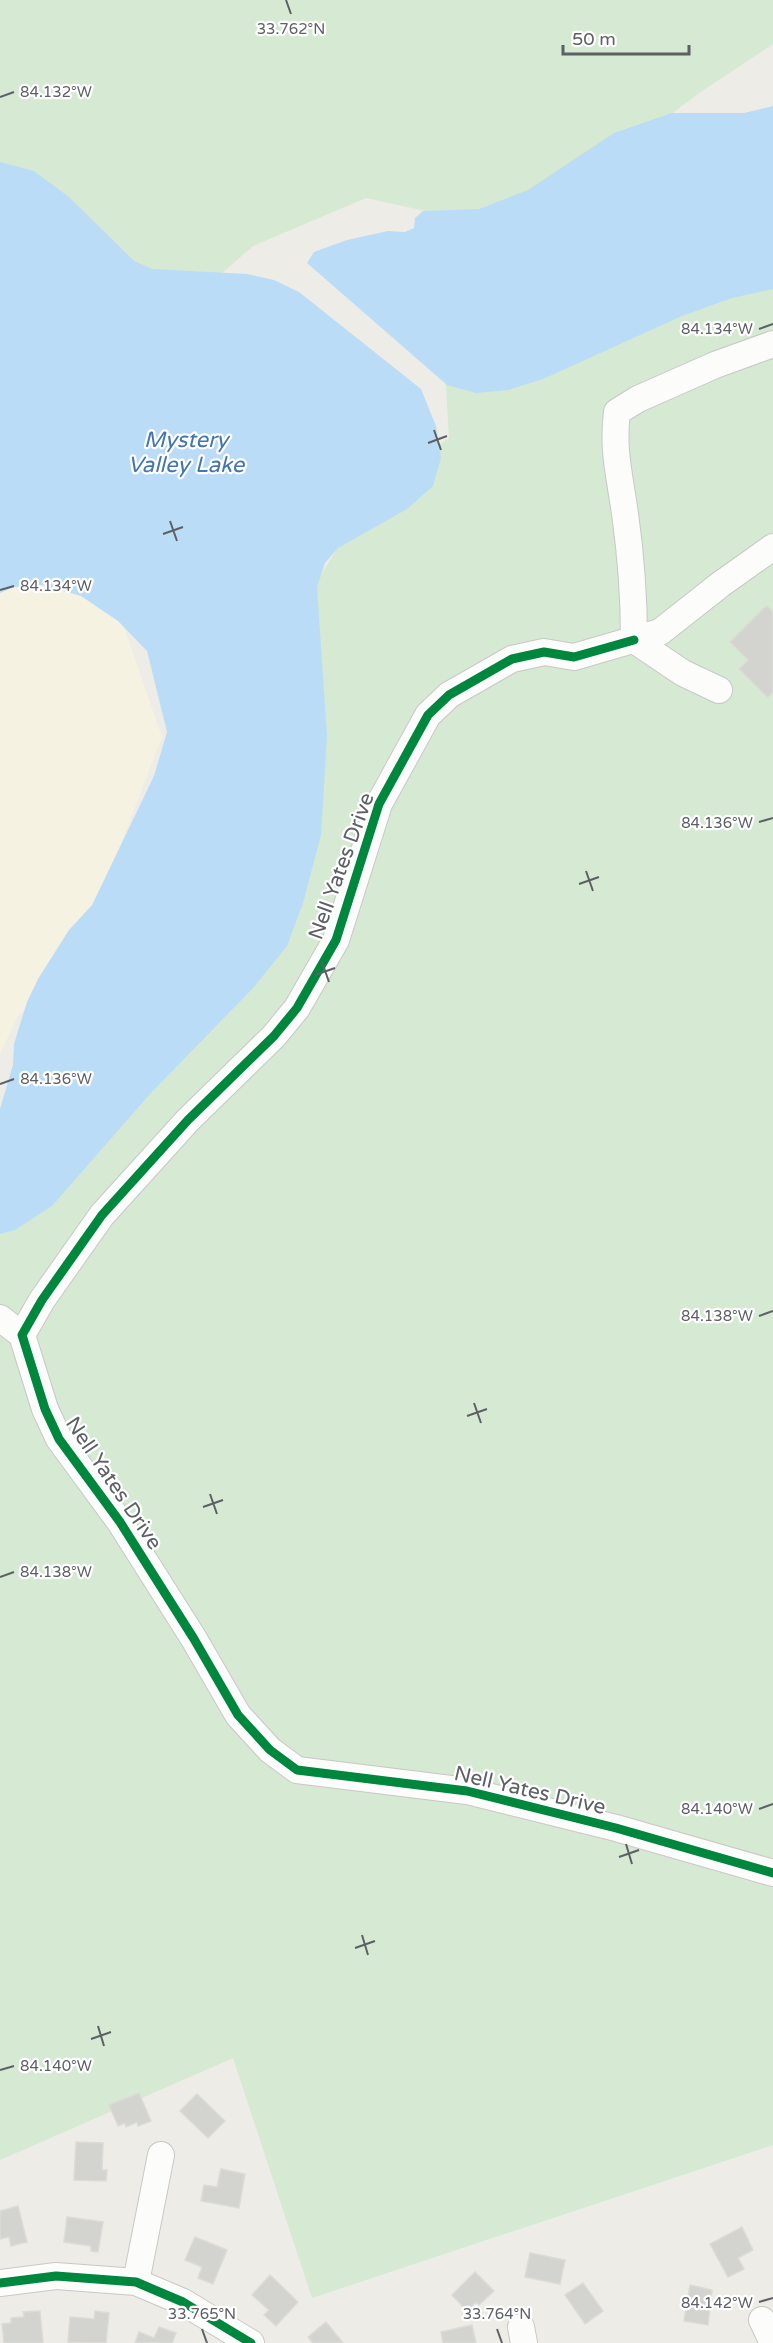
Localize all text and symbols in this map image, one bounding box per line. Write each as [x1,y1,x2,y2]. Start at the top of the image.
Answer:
scale bar [563,18,689,56]
text: 33.762°N [257,20,325,38]
text: 50 m [572,28,616,50]
text: 84.132°W [20,83,92,101]
text: 84.134°W [681,320,753,338]
water label: Mystery Valley Lake [128,427,246,478]
text: 84.134°W [20,577,92,595]
street label: Nell Yates Drive [303,789,380,943]
text: 84.136°W [681,814,753,832]
text: 84.136°W [20,1070,92,1088]
text: 84.138°W [681,1307,753,1325]
street label: Nell Yates Drive [60,1412,167,1554]
text: 84.138°W [20,1563,92,1581]
street label: Nell Yates Drive [452,1761,608,1820]
text: 84.140°W [681,1800,753,1818]
text: 84.140°W [20,2057,92,2075]
text: 84.142°W [681,2294,753,2312]
text: 33.765°N [168,2305,236,2323]
text: 33.764°N [463,2305,531,2323]

